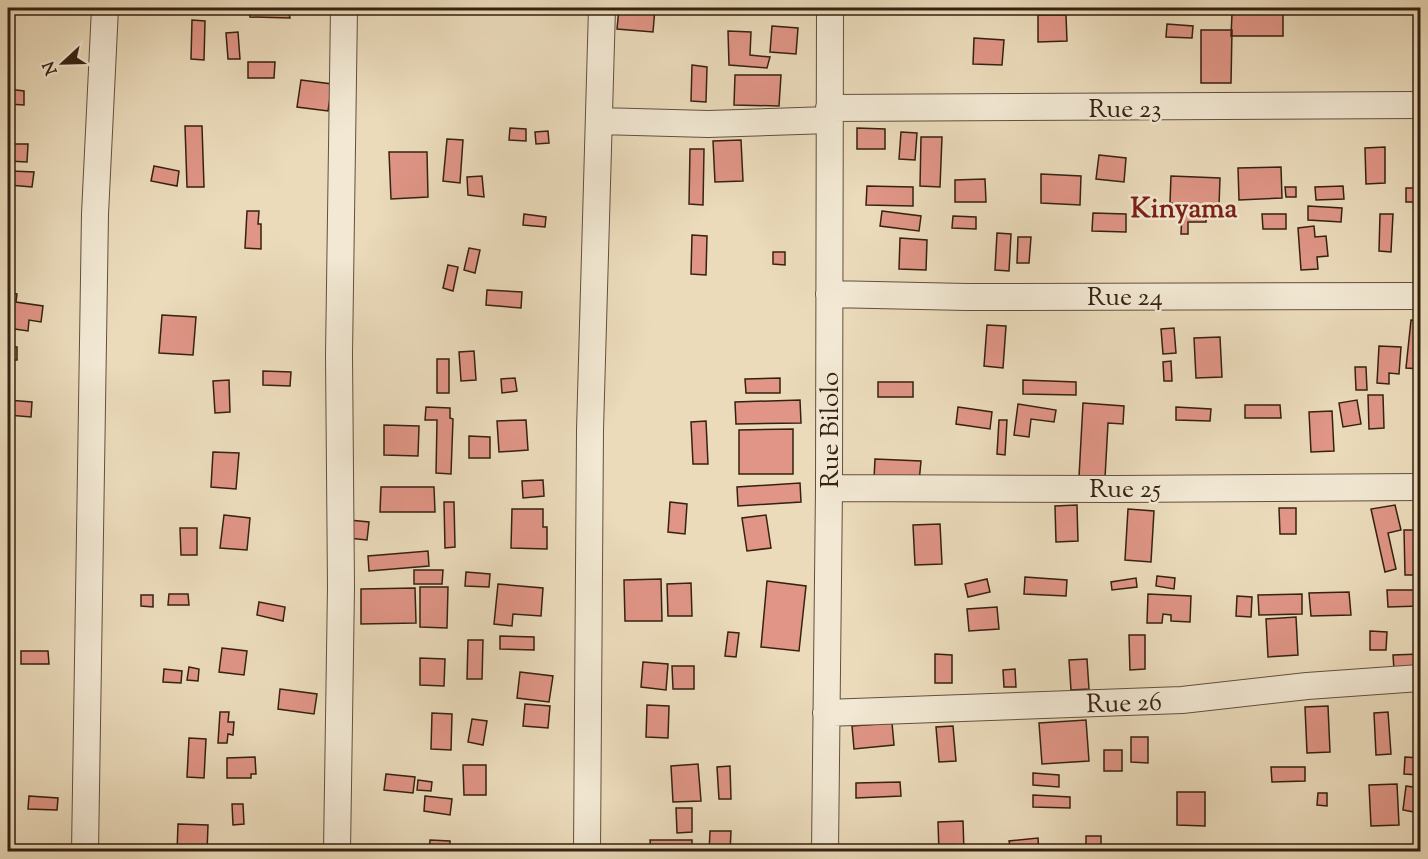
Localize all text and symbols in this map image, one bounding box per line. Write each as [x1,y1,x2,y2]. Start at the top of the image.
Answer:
north arrow [33,33,93,93]
text: N [38,57,64,78]
street label: Rue 23 [1088,92,1162,129]
district label: Kinyama [1131,190,1238,230]
street label: Rue 24 [1087,280,1163,317]
street label: Rue Bilolo [813,372,850,488]
street label: Rue 25 [1089,472,1161,509]
street label: Rue 26 [1086,685,1163,724]

